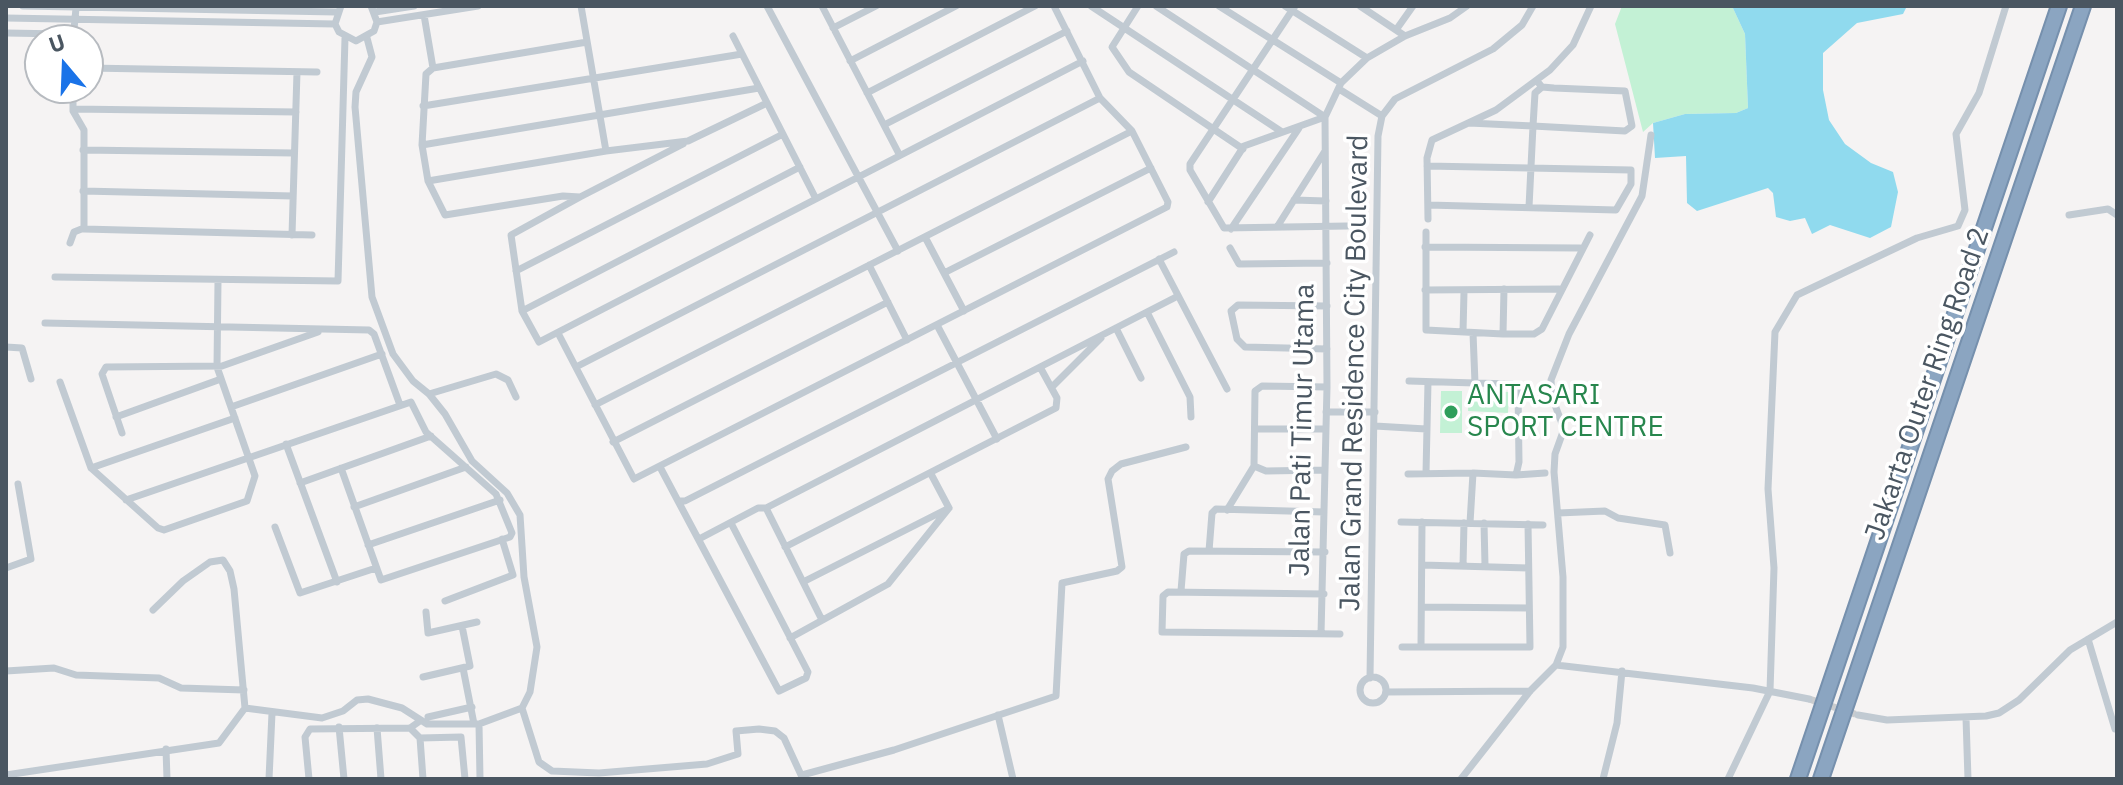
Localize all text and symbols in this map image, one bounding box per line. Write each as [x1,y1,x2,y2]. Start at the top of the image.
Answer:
north arrow [24,24,104,104]
text: U [45,27,69,59]
street label: Jalan Grand Residence City Boulevard [1334,134,1376,612]
street label: Jakarta Outer Ring Road 2 [1859,223,1997,545]
street label: Jalan Pati Timur Utama [1284,283,1322,577]
place label: ANTASARI SPORT CENTRE [1467,379,1664,445]
marker: ANTASARI SPORT CENTRE [1442,403,1460,421]

